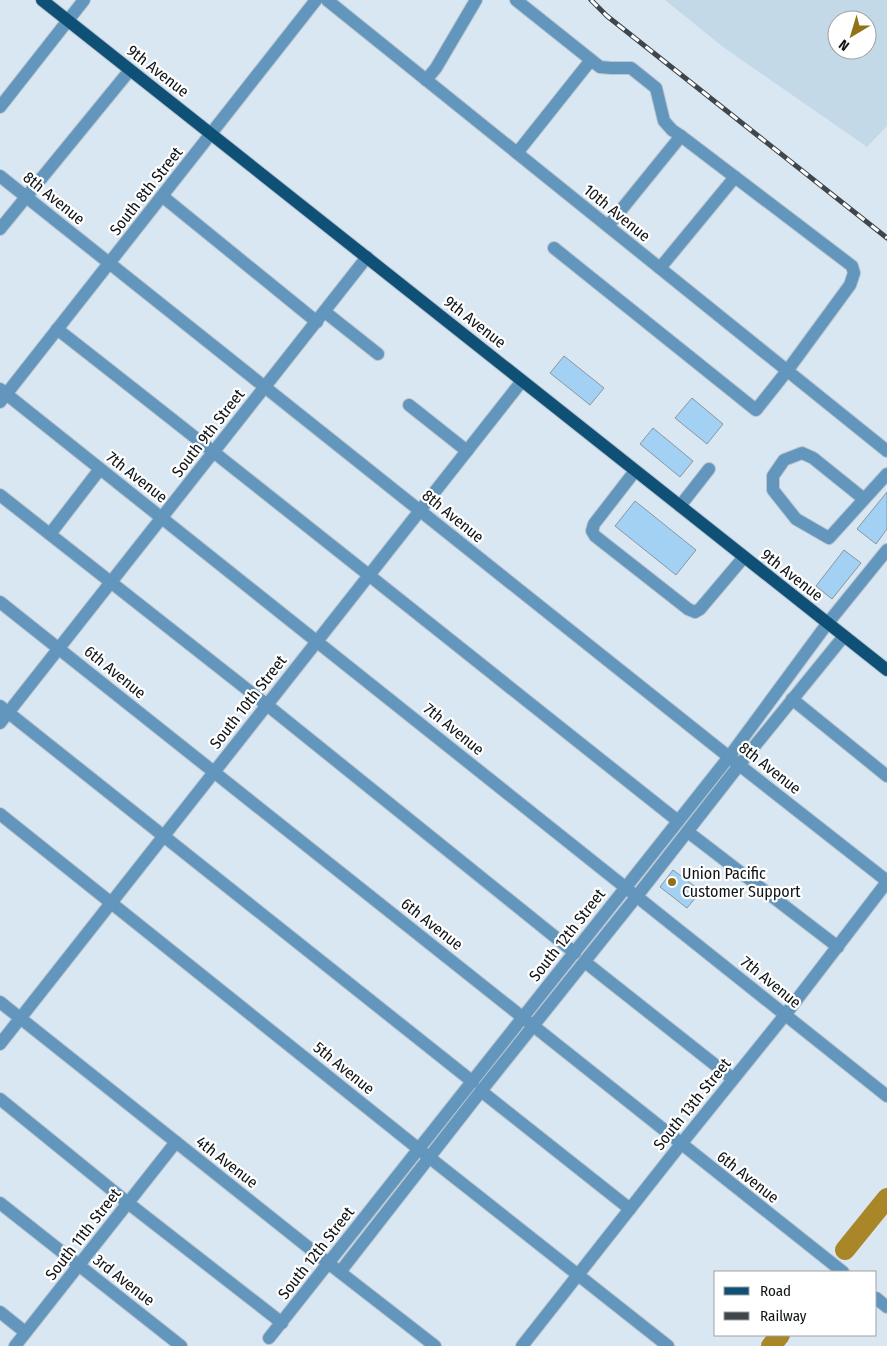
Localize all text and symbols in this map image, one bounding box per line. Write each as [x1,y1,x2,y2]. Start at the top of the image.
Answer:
north arrow [827,10,877,60]
text: N [836,36,853,54]
street label: 9th Avenue [123,41,193,101]
street label: South 8th Street [106,142,187,239]
street label: 8th Avenue [19,167,89,229]
street label: 10th Avenue [580,180,654,246]
street label: 9th Avenue [440,292,510,352]
street label: South 9th Street [168,385,249,481]
street label: 7th Avenue [103,447,171,507]
street label: 8th Avenue [418,485,488,547]
street label: 9th Avenue [757,545,827,605]
street label: 6th Avenue [80,642,150,703]
street label: South 10th Street [206,651,291,753]
street label: 7th Avenue [420,699,488,759]
street label: 8th Avenue [735,738,805,798]
place label: Union Pacific Customer Support [682,864,801,901]
marker: Union Pacific Customer Support [666,876,678,888]
street label: South 12th Street [525,884,609,985]
street label: 6th Avenue [397,894,467,954]
street label: 7th Avenue [737,952,805,1012]
street label: 5th Avenue [310,1038,378,1098]
street label: South 13th Street [649,1054,735,1154]
street label: 4th Avenue [192,1132,262,1192]
street label: 6th Avenue [713,1147,783,1207]
street label: South 11th Street [41,1184,125,1284]
street label: South 12th Street [274,1202,358,1303]
street label: 3rd Avenue [89,1250,159,1310]
legend [714,1271,877,1336]
text: Road [760,1282,791,1300]
text: Railway [760,1307,807,1325]

